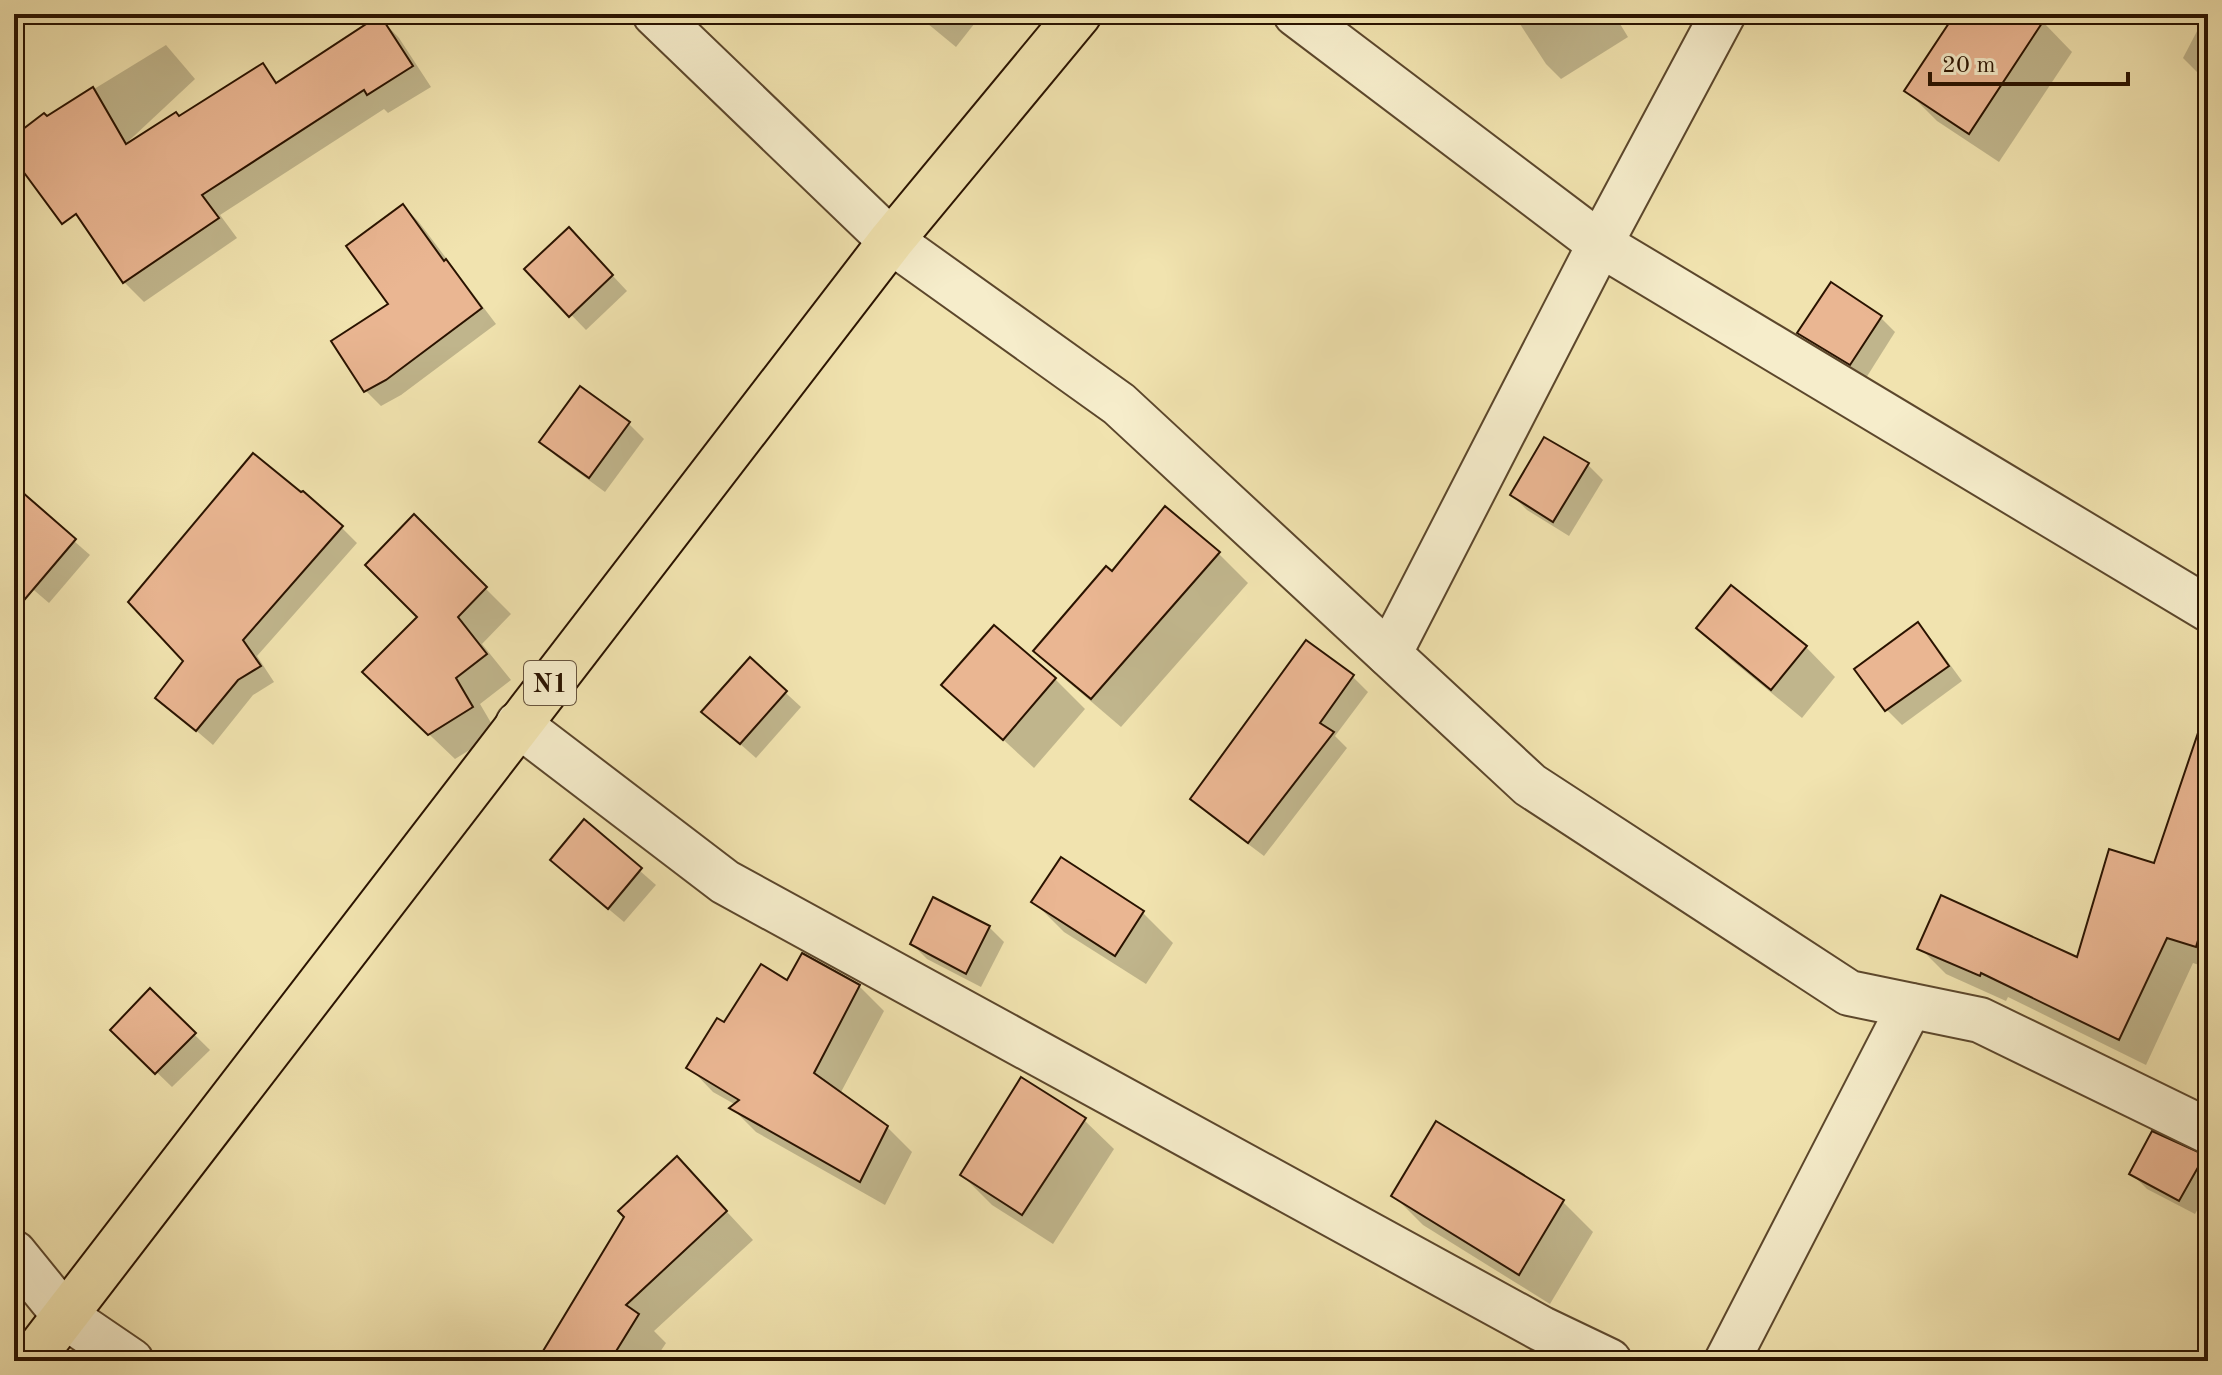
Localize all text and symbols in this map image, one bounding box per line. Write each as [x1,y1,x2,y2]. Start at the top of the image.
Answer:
scale bar [1930,36,2128,86]
text: 20 m [1942,54,1996,78]
road number: N1 [524,661,576,705]

